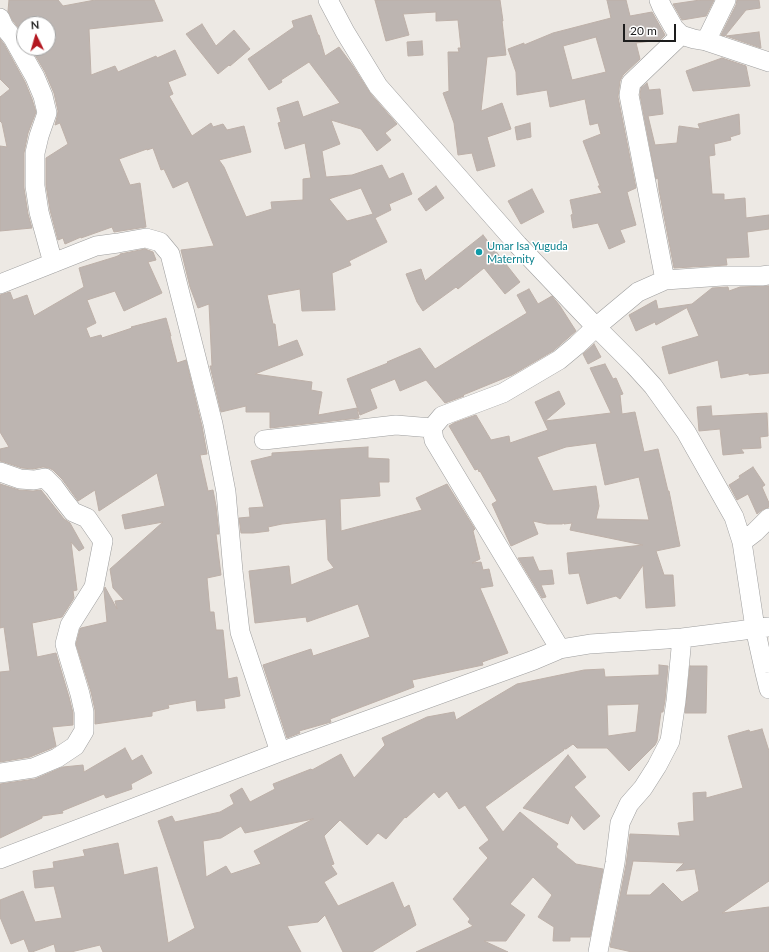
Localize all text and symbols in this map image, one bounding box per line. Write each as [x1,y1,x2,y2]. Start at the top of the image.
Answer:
north arrow [16,16,56,56]
scale bar [625,16,678,42]
text: N [30,18,40,31]
text: 20 m [630,23,657,38]
place label: Umar Isa Yuguda Maternity [487,239,568,265]
marker: Umar Isa Yuguda Maternity [474,247,484,257]

